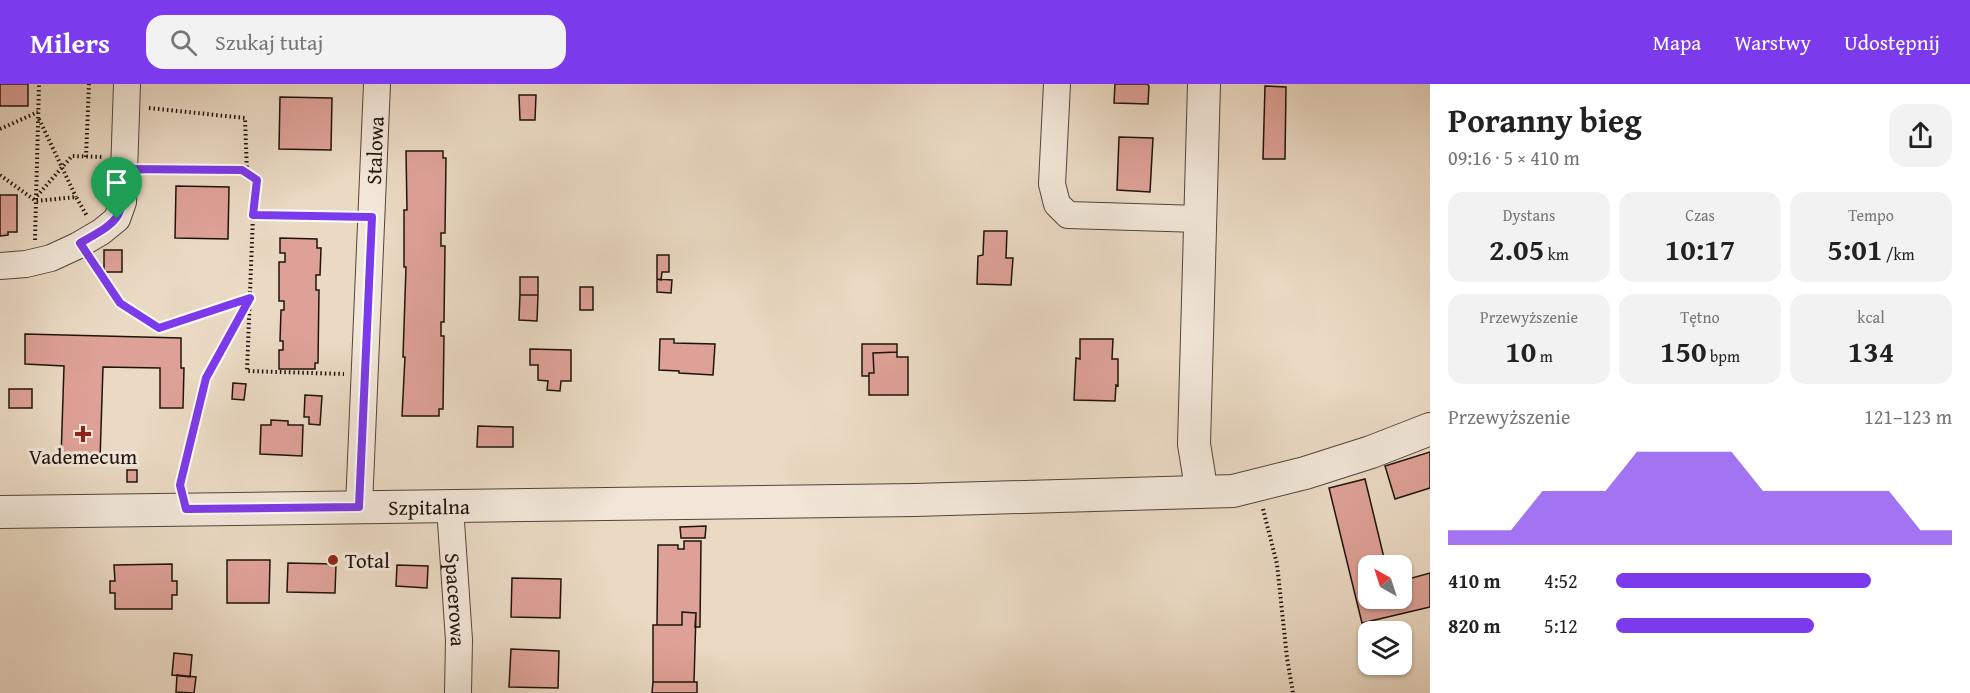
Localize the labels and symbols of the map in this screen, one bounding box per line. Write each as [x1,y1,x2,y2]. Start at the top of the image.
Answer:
street label: Stalowa [357,115,391,185]
pin [91,157,142,219]
marker: Vademecum [76,427,90,441]
place label: Vademecum [29,441,137,472]
street label: Szpitalna [388,490,470,522]
place label: Total [345,545,390,576]
street label: Spacerowa [438,552,475,647]
marker: Total [326,553,340,567]
north arrow [1358,555,1412,609]

